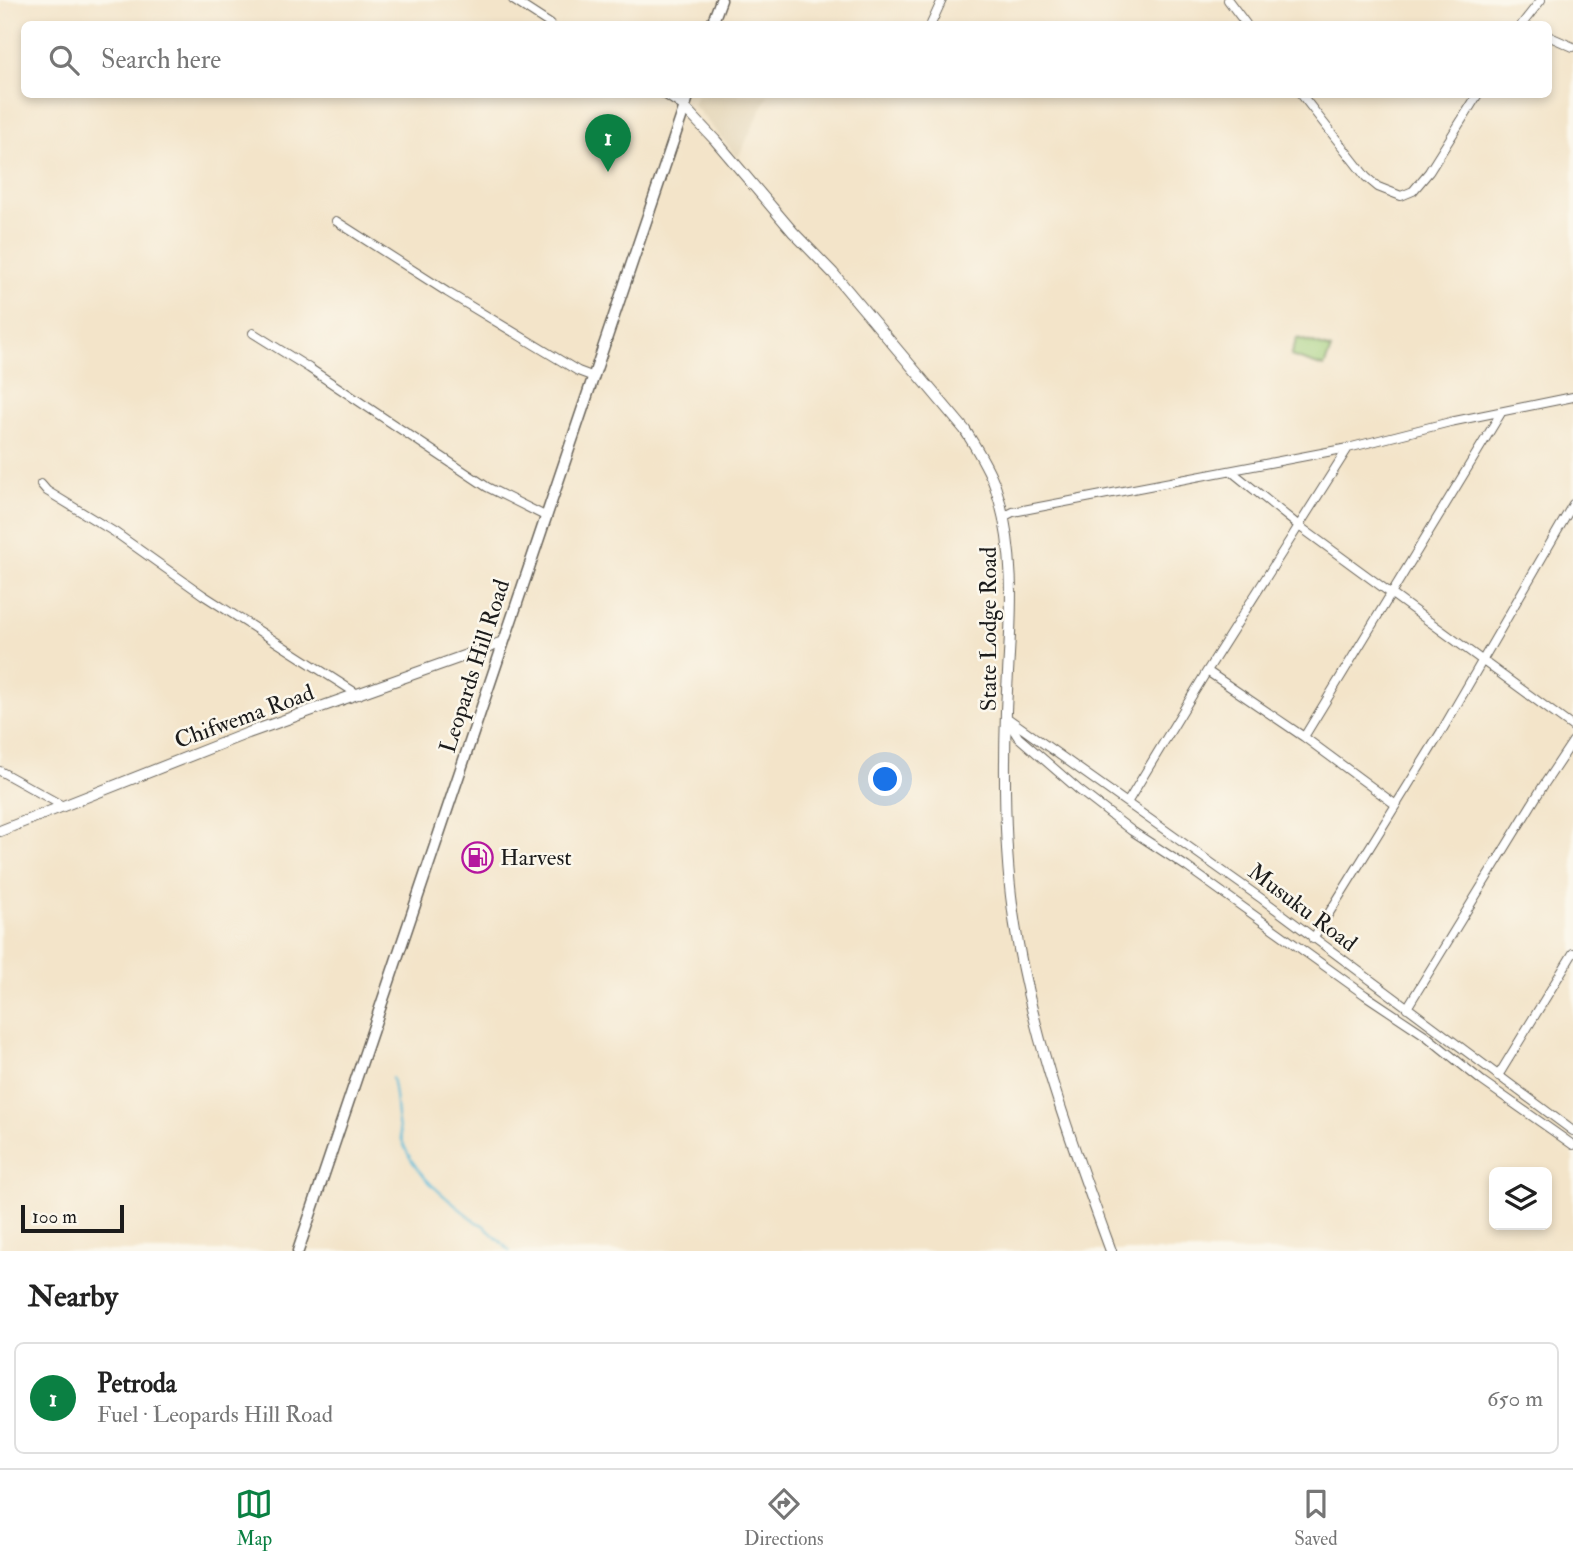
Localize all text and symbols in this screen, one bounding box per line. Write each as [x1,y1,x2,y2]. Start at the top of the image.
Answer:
search box [21,21,1552,98]
icon: search [45,41,83,79]
text: Search here [101,44,221,76]
pin: 1 [585,114,631,172]
street label: State Lodge Road [974,547,1003,711]
street label: Leopards Hill Road [433,576,517,757]
street label: Chifwema Road [170,678,318,755]
your location [868,762,902,796]
fuel station icon: Harvest [460,840,494,874]
place label: Harvest [500,843,572,872]
street label: Musuku Road [1242,857,1363,958]
map controls [1489,1167,1552,1230]
button: layers [1489,1167,1552,1230]
scale bar [21,1202,124,1234]
text: 100 m [32,1205,77,1229]
text: Nearby [28,1278,118,1315]
text: Petroda [97,1368,176,1400]
text: 1 [49,1384,57,1413]
text: 650 m [1487,1384,1543,1413]
text: Fuel · Leopards Hill Road [97,1400,333,1429]
tab: Map [235,1485,273,1551]
tab: Directions [744,1485,824,1551]
tab: Saved [1294,1485,1338,1551]

